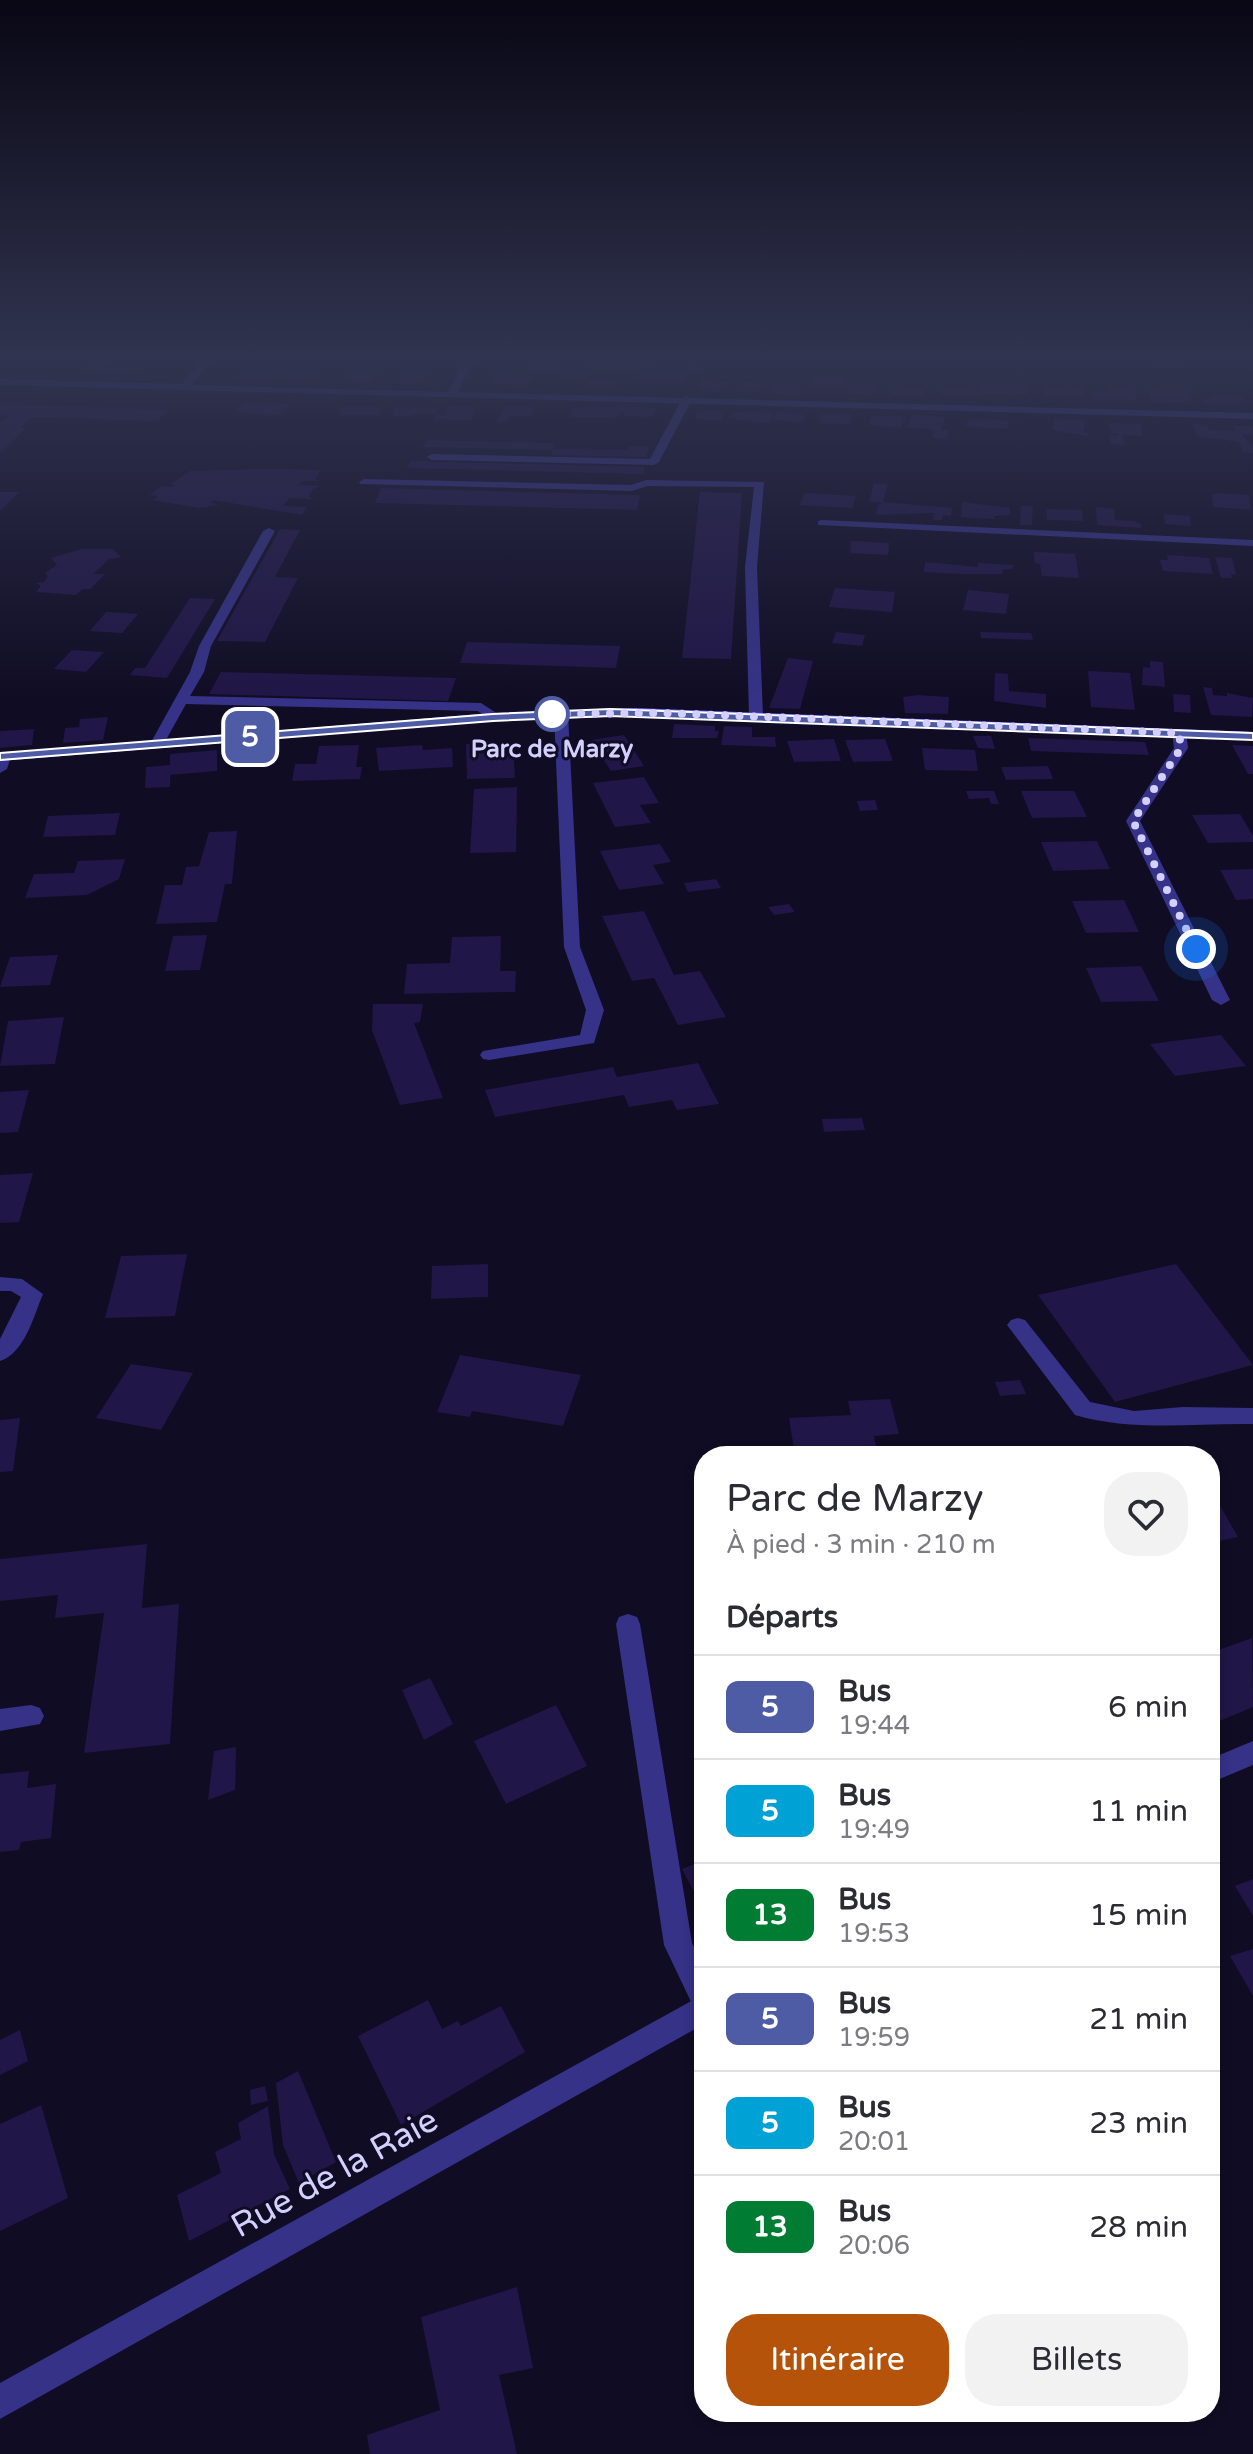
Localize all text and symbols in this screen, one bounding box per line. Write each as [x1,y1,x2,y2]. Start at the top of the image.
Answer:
marker: Parc de Marzy [535,697,569,731]
line badge: 5 [224,711,276,763]
text: 5 [241,720,259,754]
place label: Parc de Marzy [471,735,633,764]
your location [1176,929,1216,969]
button: heart [1104,1472,1188,1556]
text: Parc de Marzy [726,1476,983,1522]
text: À pied · 3 min · 210 m [726,1529,996,1560]
text: Départs [726,1599,838,1636]
text: Bus [838,1673,891,1710]
text: 6 min [1108,1689,1188,1726]
text: 5 [761,1690,779,1724]
text: 19:44 [838,1710,910,1741]
text: Bus [838,1777,891,1814]
text: 11 min [1089,1793,1188,1830]
text: 5 [761,1794,779,1828]
text: 19:49 [838,1814,910,1845]
text: Bus [838,1881,891,1918]
text: 15 min [1089,1897,1188,1934]
text: 13 [752,1898,788,1932]
text: 19:53 [838,1918,910,1949]
text: Bus [838,1985,891,2022]
text: 21 min [1089,2001,1188,2038]
text: 5 [761,2002,779,2036]
text: 19:59 [838,2022,910,2053]
text: Bus [838,2089,891,2126]
street label: Rue de la Raie [224,2100,445,2247]
text: 23 min [1089,2105,1188,2142]
text: 5 [761,2106,779,2140]
text: 20:01 [838,2126,910,2157]
text: Bus [838,2193,891,2230]
text: 28 min [1089,2209,1188,2246]
text: 13 [752,2210,788,2244]
text: 20:06 [838,2230,910,2261]
button: Itinéraire [726,2314,949,2406]
button: Billets [965,2314,1188,2406]

